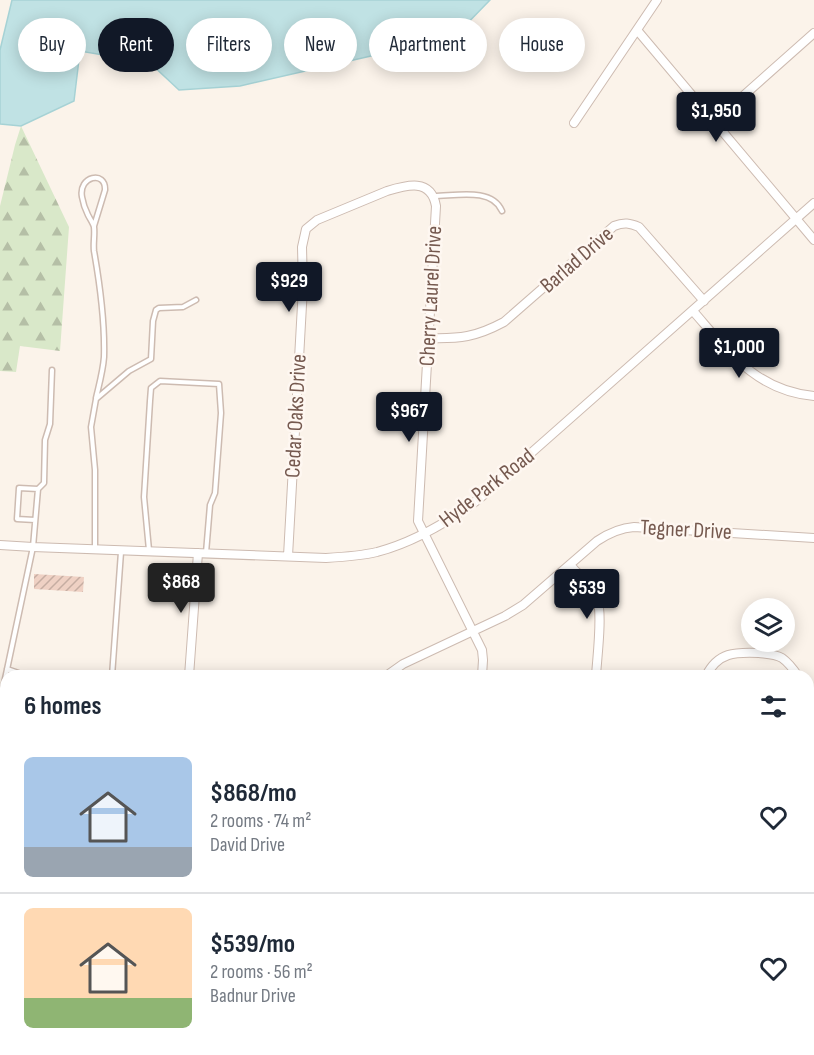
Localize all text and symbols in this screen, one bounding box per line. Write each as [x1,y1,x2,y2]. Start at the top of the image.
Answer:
chip: Buy [18,18,86,72]
chip: Rent [98,18,174,72]
chip: Filters [186,18,272,72]
chip: New [284,18,357,72]
chip: Apartment [369,18,487,72]
chip: House [499,18,585,72]
pin: $1,950 [667,92,765,143]
text: $1,950 [691,99,741,123]
street label: Barlad Drive [535,221,619,299]
street label: Cherry Laurel Drive [414,225,448,367]
pin: $929 [253,262,325,313]
text: $929 [270,269,308,293]
pin: $1,000 [690,328,788,379]
text: $1,000 [713,335,765,359]
street label: Cedar Oaks Drive [279,353,313,479]
pin: $967 [373,392,445,443]
text: $967 [390,399,428,423]
street label: Hyde Park Road [434,442,540,534]
street label: Tegner Drive [640,514,732,546]
pin: $868 [145,563,217,614]
pin: $539 [551,569,623,620]
text: $868 [162,570,200,594]
text: $539 [568,576,606,600]
map controls [741,598,795,652]
button: layers [741,598,795,652]
icon: filters [757,690,790,723]
text: 6 homes [24,691,102,722]
text: $868/mo [210,778,296,809]
icon: home [72,781,144,853]
icon: heart [757,801,790,834]
text: 2 rooms · 74 m² [210,809,311,833]
text: David Drive [210,833,285,857]
text: $539/mo [210,929,295,960]
icon: home [72,932,144,1004]
icon: heart [757,952,790,985]
text: 2 rooms · 56 m² [210,960,313,984]
text: Badnur Drive [210,984,296,1008]

